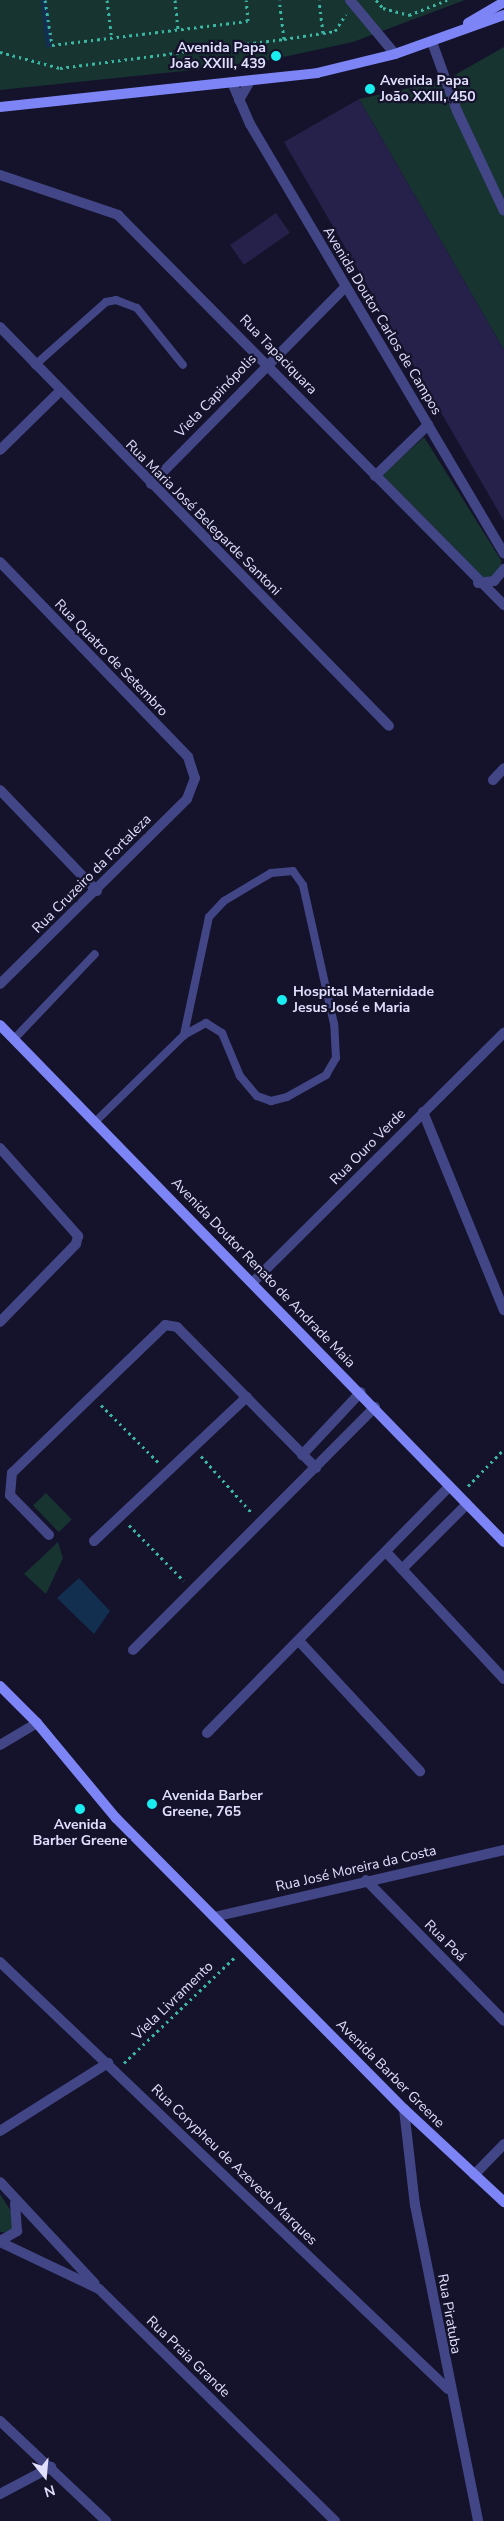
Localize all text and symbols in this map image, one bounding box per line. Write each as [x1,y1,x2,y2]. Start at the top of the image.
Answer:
place label: Avenida Papa João XXIII, 439 [170,40,266,72]
marker: Avenida Papa João XXIII, 439 [270,50,282,62]
place label: Avenida Papa João XXIII, 450 [380,73,476,105]
marker: Avenida Papa João XXIII, 450 [364,83,376,95]
street label: Avenida Doutor Carlos de Campos [319,224,445,418]
street label: Rua Tapaciquara [236,312,320,398]
street label: Viela Capinópolis [172,351,260,441]
street label: Rua Maria José Belegarde Santoni [122,437,284,599]
street label: Rua Quatro de Setembro [51,596,171,720]
street label: Rua Cruzeiro da Fortaleza [29,811,155,937]
place label: Hospital Maternidade Jesus José e Maria [293,984,434,1016]
marker: Hospital Maternidade Jesus José e Maria [275,993,289,1007]
street label: Rua Ouro Verde [327,1106,409,1188]
street label: Avenida Doutor Renato de Andrade Maia [168,1175,358,1371]
place label: Avenida Barber Greene, 765 [162,1788,263,1820]
marker: Avenida Barber Greene, 765 [146,1798,158,1810]
marker: Avenida Barber Greene [74,1803,86,1815]
place label: Avenida Barber Greene [33,1817,127,1850]
street label: Rua José Moreira da Costa [274,1842,438,1896]
street label: Rua Poá [421,1917,469,1965]
street label: Viela Livramento [129,1958,217,2044]
street label: Avenida Barber Greene [332,2016,448,2132]
street label: Rua Corypheu de Azevedo Marques [147,2081,321,2249]
street label: Rua Piratuba [434,2273,464,2355]
street label: Rua Praia Grande [143,2313,233,2401]
north arrow [20,2451,70,2501]
text: N [42,2480,57,2501]

